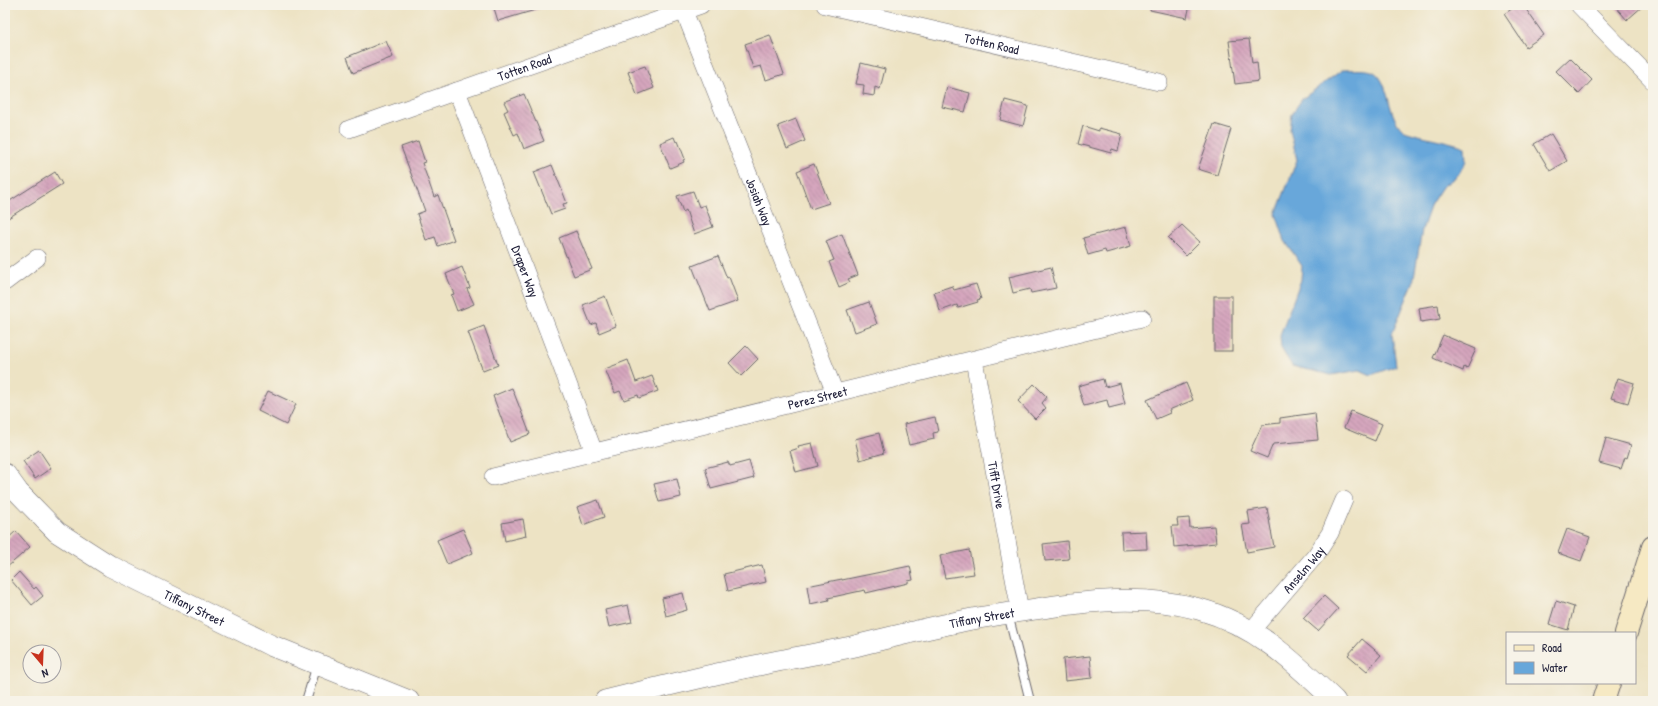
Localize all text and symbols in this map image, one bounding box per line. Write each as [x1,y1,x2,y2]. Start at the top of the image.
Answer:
street label: Totten Road [962,28,1021,58]
street label: Totten Road [495,49,554,85]
street label: Josiah Way [742,175,777,229]
street label: Draper Way [508,243,544,300]
street label: Perez Street [786,381,849,413]
street label: Tifft Drive [984,460,1010,510]
street label: Anselm Way [1278,542,1329,597]
street label: Tiffany Street [161,585,228,630]
street label: Tiffany Street [948,603,1016,633]
legend [1506,632,1636,684]
text: Road [1542,639,1562,656]
north arrow [22,644,62,684]
text: Water [1542,659,1568,676]
text: N [40,666,50,681]

